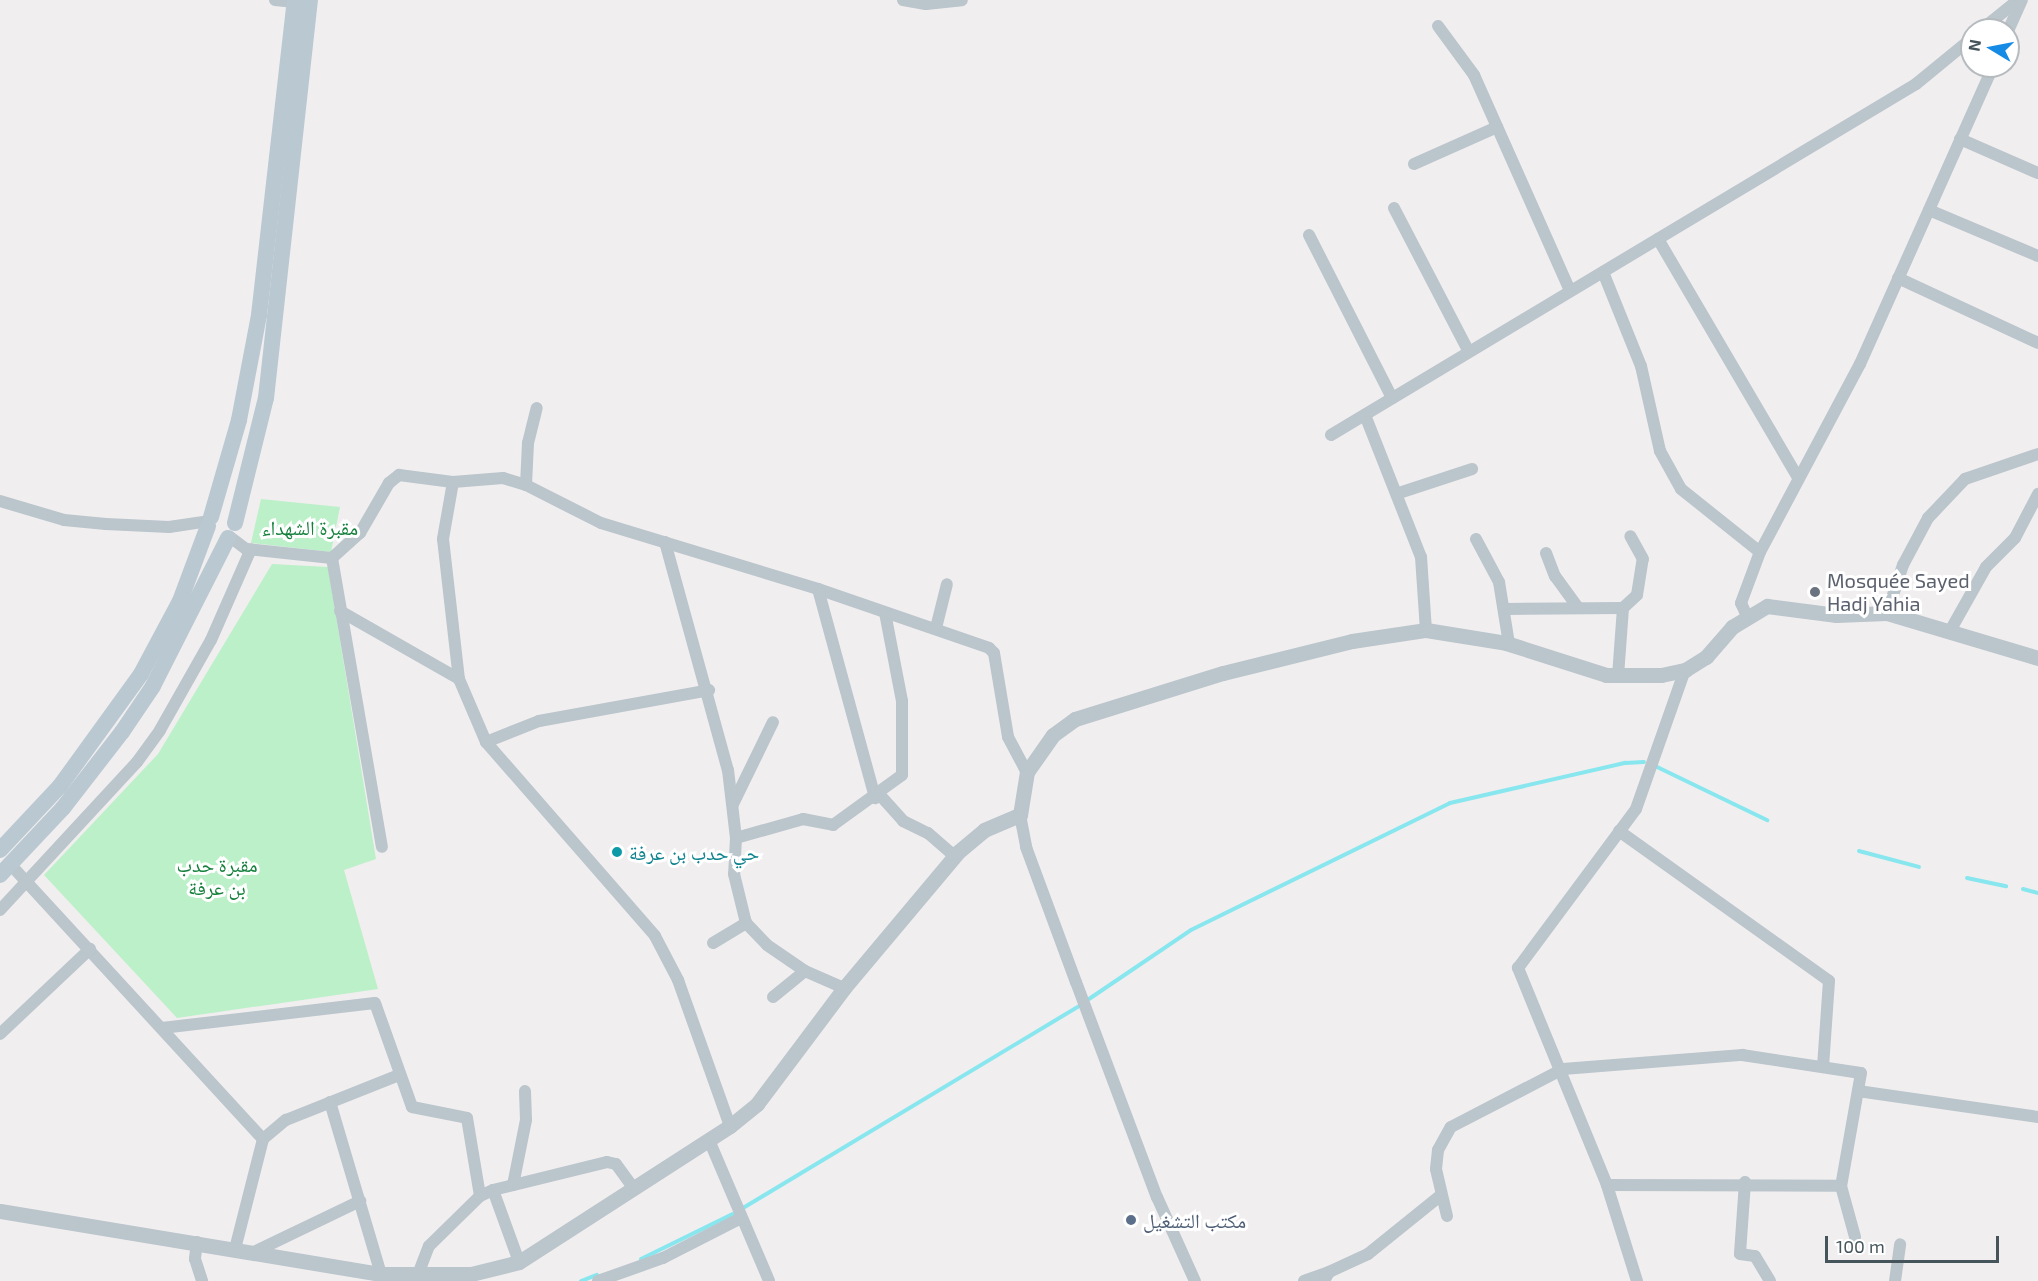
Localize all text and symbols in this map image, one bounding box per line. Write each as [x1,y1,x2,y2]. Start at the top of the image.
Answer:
north arrow [1960,18,2020,78]
text: N [1963,38,1984,52]
park label: مقبرة الشهداء [262,515,358,539]
place label: Mosquée Sayed Hadj Yahia [1827,568,1970,615]
marker: Mosquée Sayed Hadj Yahia [1808,585,1822,599]
place label: حي حدب بن عرفة [629,840,759,864]
marker: حي حدب بن عرفة [610,845,624,859]
park label: مقبرة حدب بن عرفة [176,852,258,899]
place label: مكتب التشغيل [1143,1208,1246,1232]
marker: مكتب التشغيل [1124,1213,1138,1227]
scale bar [1828,1224,2002,1262]
text: 100 m [1836,1235,1885,1257]

